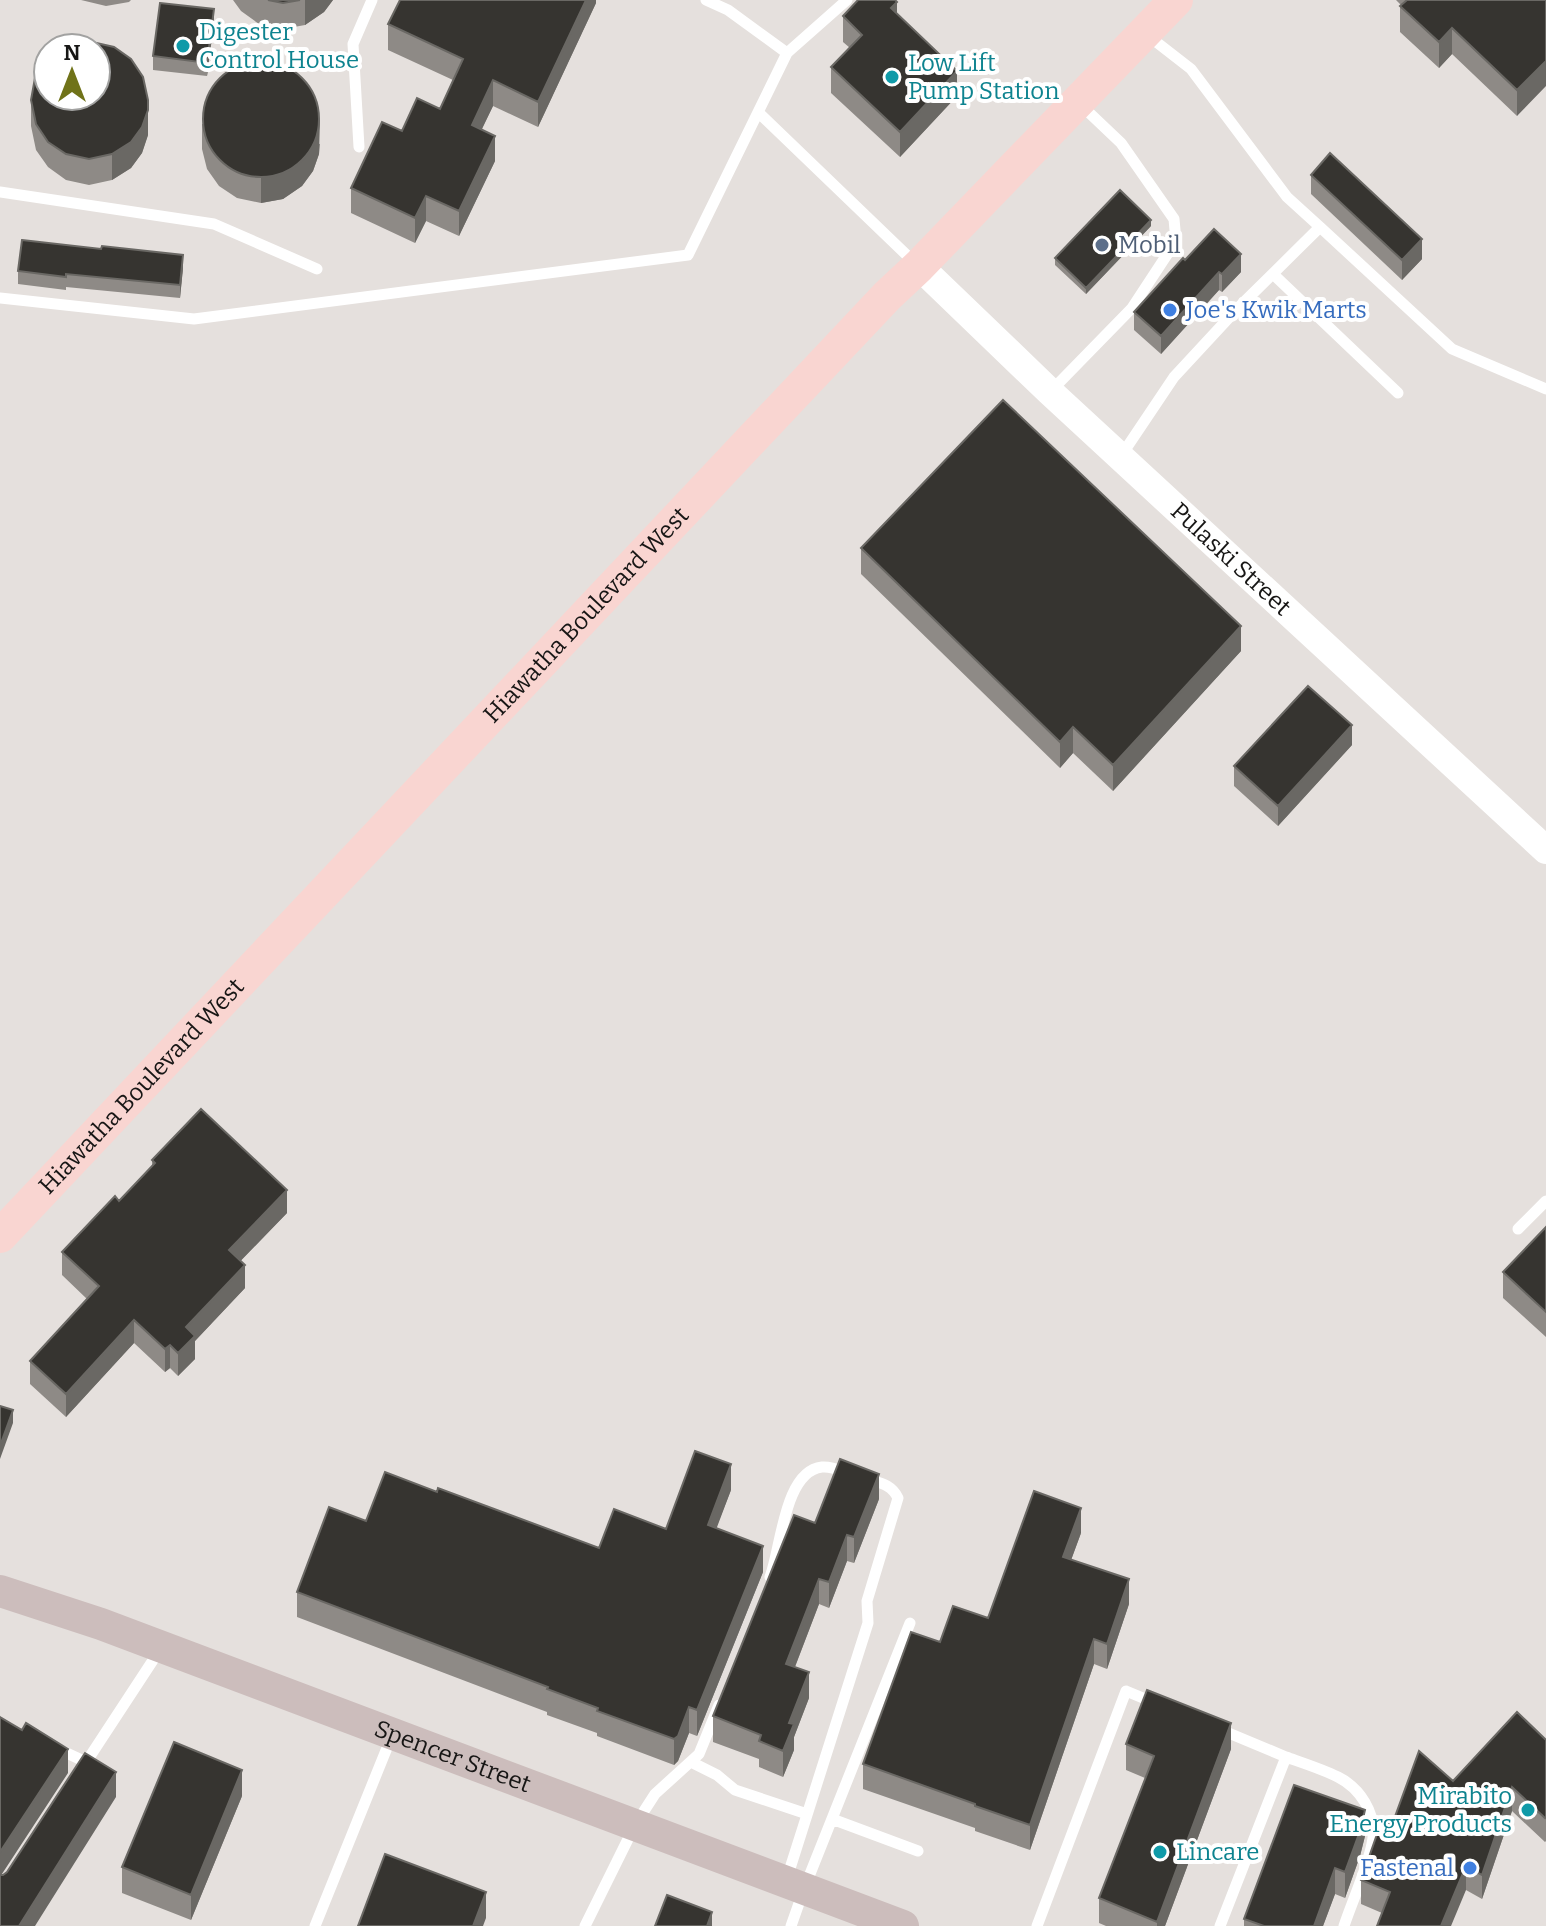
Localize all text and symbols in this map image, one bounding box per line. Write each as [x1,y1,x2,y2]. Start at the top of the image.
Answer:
place label: Digester Control House [199,18,359,74]
north arrow [32,32,112,112]
marker: Digester Control House [174,37,192,55]
text: N [64,39,81,66]
place label: Low Lift Pump Station [908,49,1059,105]
marker: Low Lift Pump Station [883,68,901,86]
place label: Mobil [1118,231,1181,259]
marker: Mobil [1093,236,1111,254]
place label: Joe's Kwik Marts [1185,296,1367,324]
marker: Joe's Kwik Marts [1161,301,1179,319]
street label: Pulaski Street [1165,497,1297,621]
street label: Hiawatha Boulevard West [478,501,695,728]
street label: Hiawatha Boulevard West [33,972,250,1200]
street label: Spencer Street [371,1714,535,1799]
place label: Mirabito Energy Products [1329,1782,1512,1838]
marker: Mirabito Energy Products [1519,1801,1537,1819]
place label: Lincare [1176,1838,1259,1866]
marker: Lincare [1151,1843,1169,1861]
place label: Fastenal [1360,1854,1454,1882]
marker: Fastenal [1461,1859,1479,1877]

